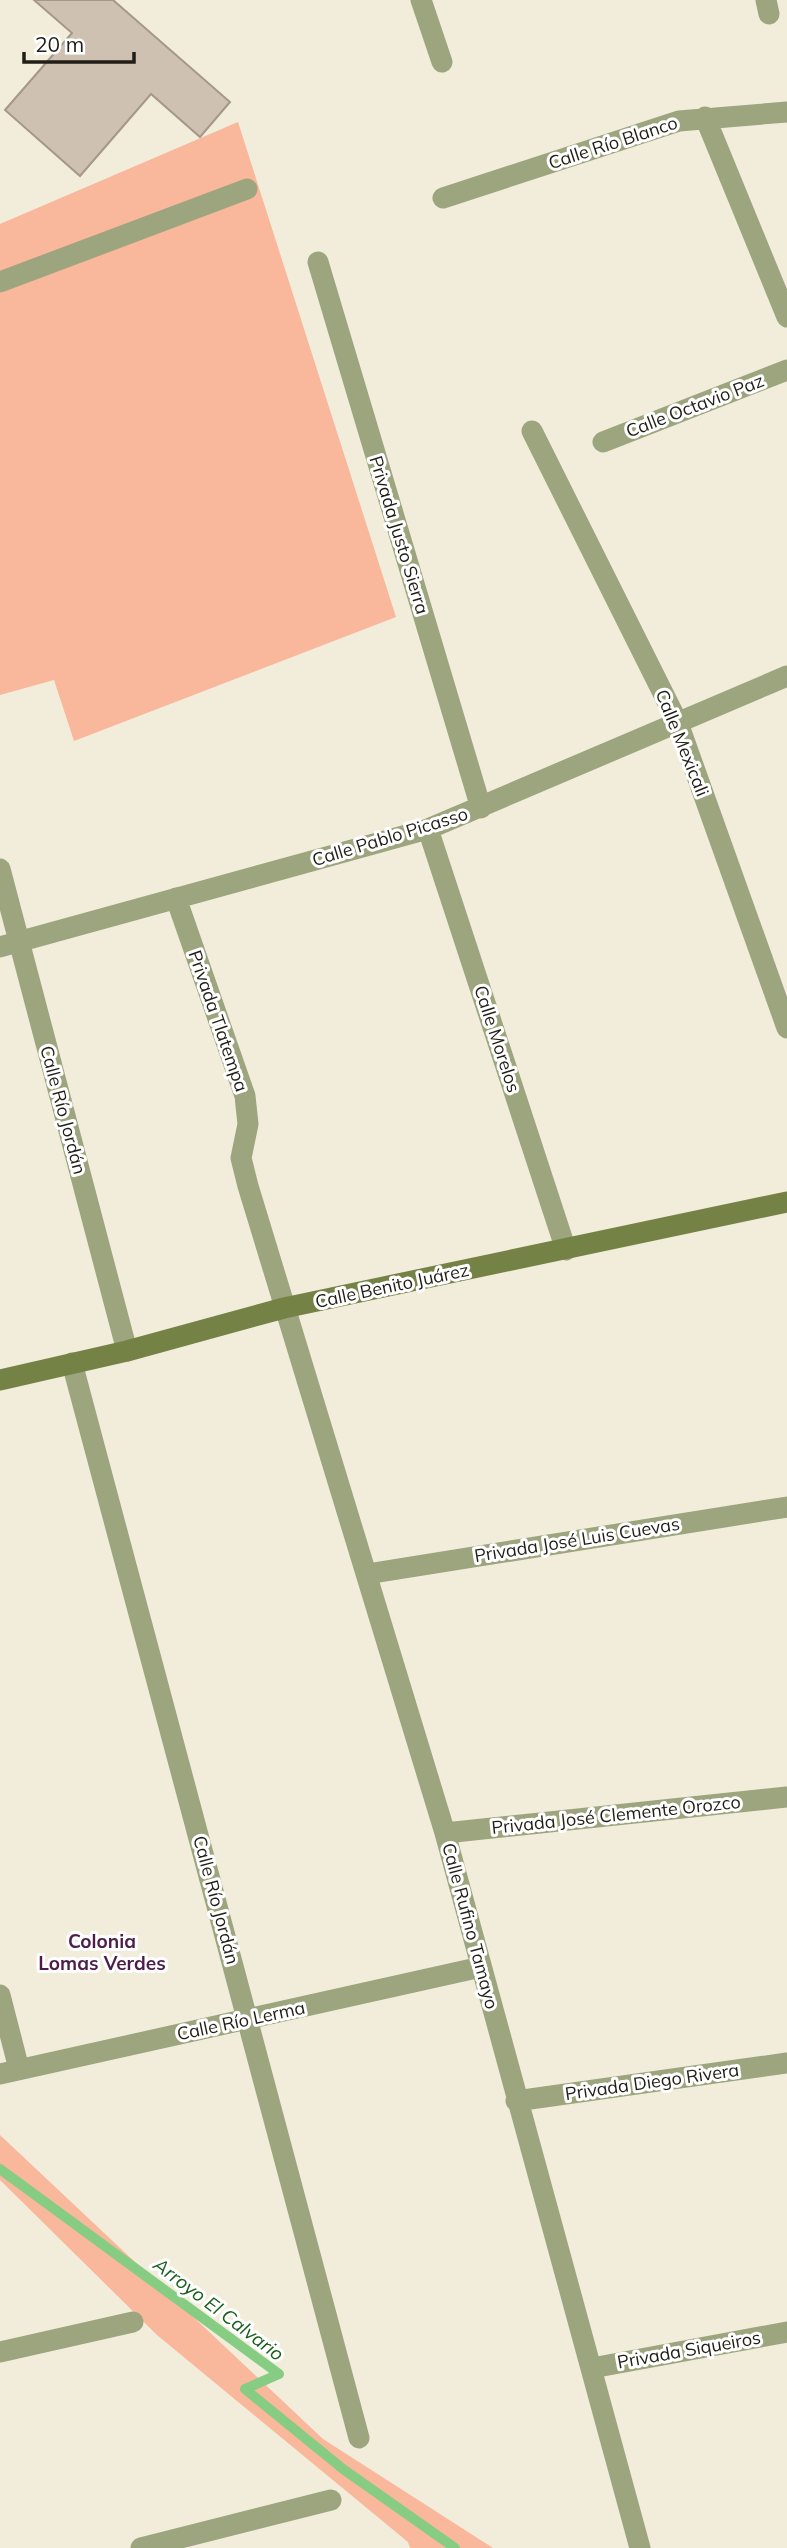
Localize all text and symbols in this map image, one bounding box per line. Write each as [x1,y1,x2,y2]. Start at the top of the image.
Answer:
scale bar [24,21,135,65]
text: 20 m [35,31,84,57]
street label: Calle Río Blanco [545,111,680,174]
street label: Calle Octavio Paz [623,369,767,442]
street label: Privada Justo Sierra [364,453,434,617]
street label: Calle Mexicali [651,686,714,800]
street label: Calle Pablo Picasso [309,802,471,871]
street label: Privada Tlatempa [183,947,253,1095]
street label: Calle Morelos [469,982,526,1095]
street label: Calle Río Jordán [35,1043,92,1177]
street label: Calle Benito Juárez [313,1258,471,1313]
street label: Privada José Luis Cuevas [473,1512,681,1567]
street label: Privada José Clemente Orozco [490,1790,742,1839]
street label: Calle Río Jordán [188,1833,245,1967]
street label: Calle Rufino Tamayo [437,1840,504,2011]
district label: Colonia Lomas Verdes [38,1929,166,1975]
street label: Calle Río Lerma [175,1996,307,2045]
street label: Privada Diego Rivera [563,2058,740,2105]
water label: Arroyo El Calvario [148,2252,289,2366]
street label: Privada Siqueiros [615,2326,762,2373]

